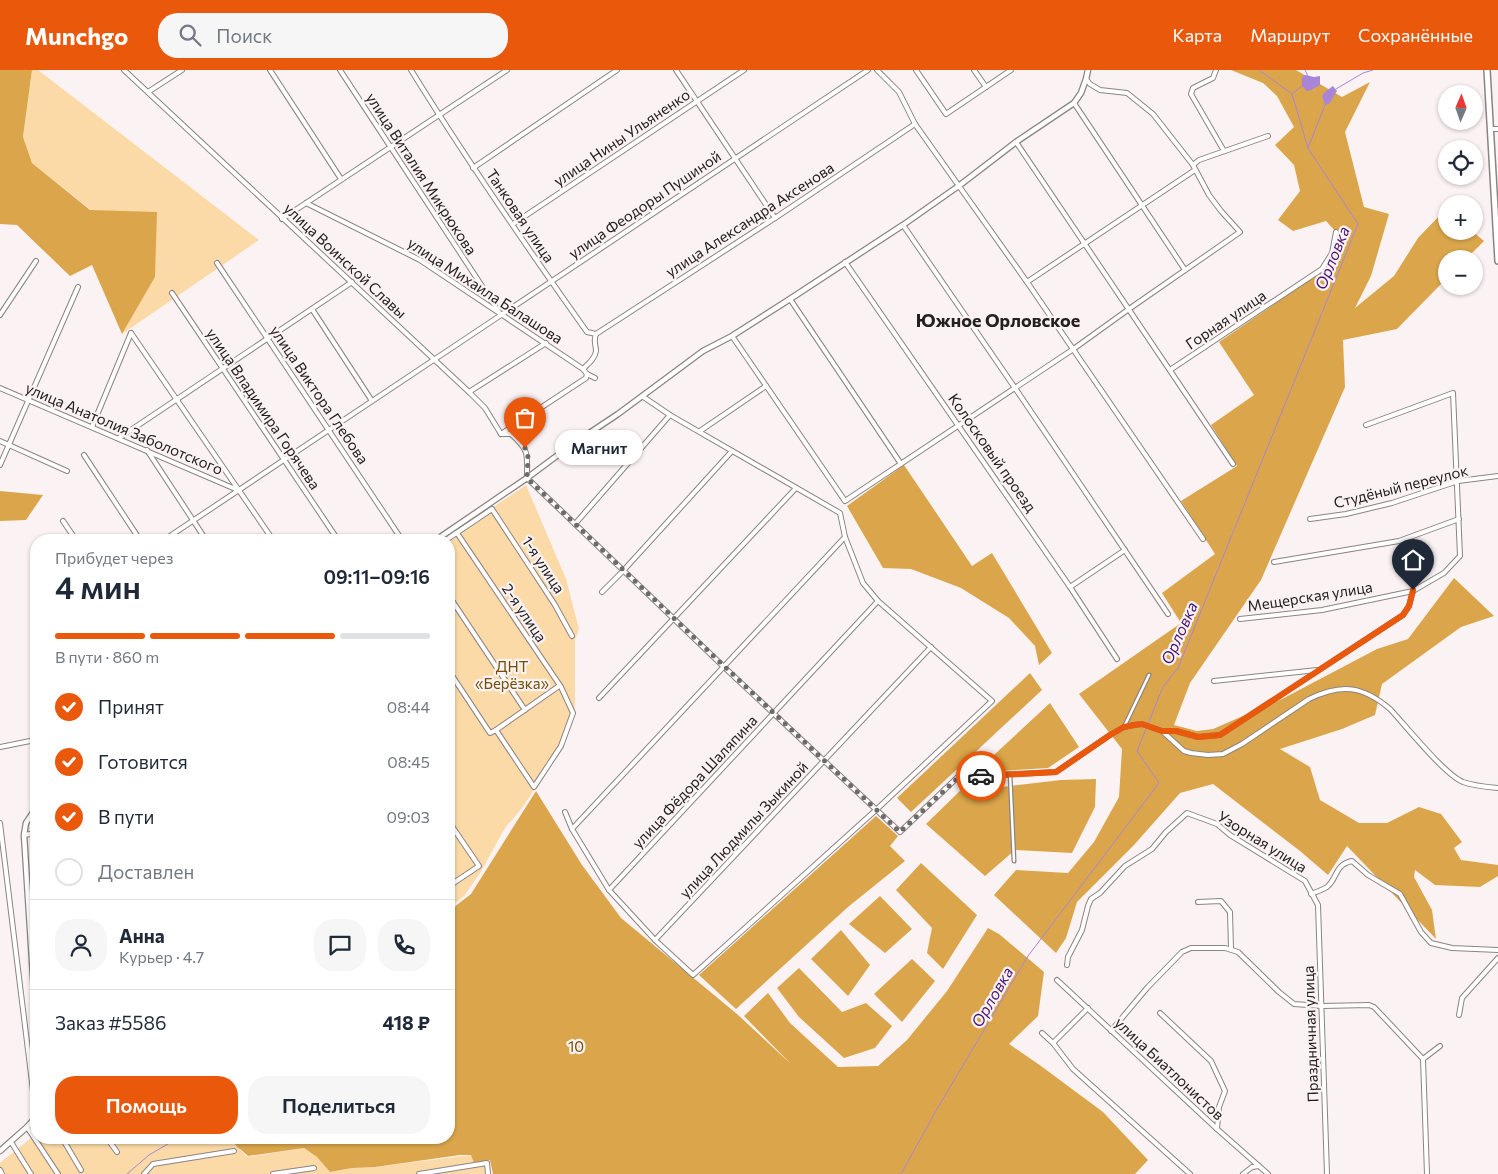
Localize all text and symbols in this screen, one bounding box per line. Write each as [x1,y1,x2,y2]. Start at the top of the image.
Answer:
search box [158,13,508,58]
text: Munchgo [25,21,128,50]
icon: search [176,21,204,49]
text: Поиск [216,24,272,47]
text: Карта [1173,24,1222,46]
text: Маршрут [1250,24,1330,46]
text: Сохранённые [1358,24,1473,46]
street label: улица Нины Ульяненко [550,85,693,190]
north arrow [1438,85,1482,130]
map controls [1438,85,1483,295]
street label: улица Виталия Микрюкова [363,89,481,258]
button: locate [1438,140,1483,185]
street label: улица Феодоры Пушиной [565,146,724,262]
street label: улица Александра Аксенова [662,158,837,280]
street label: Танковая улица [483,165,559,266]
button: + [1438,195,1483,240]
street label: улица Воинской Славы [281,199,411,322]
water label: Орловка [1310,223,1353,292]
street label: улица Михаила Балашова [405,233,566,347]
button: − [1438,250,1483,295]
street label: Горная улица [1182,286,1269,353]
district label: Южное Орловское [916,309,1080,331]
street label: улица Виктора Глебова [267,322,373,467]
street label: улица Владимира Горячева [203,324,325,493]
street label: улица Анатолия Заболотского [23,378,226,478]
street label: Колосковый проезд [945,390,1041,515]
pin [504,397,546,448]
icon: bag [511,404,539,432]
callout: Магнит [555,430,642,466]
text: Магнит [571,438,627,457]
street label: Студёный переулок [1332,461,1470,511]
street label: 1-я улица [519,532,569,596]
pin [1392,539,1434,590]
icon: home [1399,546,1427,574]
text: Прибудет через [55,548,174,567]
text: 09:11–09:16 [323,565,430,588]
text: 4 мин [55,566,141,606]
street label: Мещерская улица [1246,577,1374,615]
street label: 2-я улица [499,580,551,645]
water label: Орловка [1156,599,1201,667]
text: В пути · 860 m [55,647,159,666]
park label: ДНТ «Берёзка» [475,657,550,692]
icon: check [55,693,83,721]
text: Принят [98,695,164,718]
text: 08:44 [387,697,430,716]
street label: улица Фёдора Шаляпина [628,711,761,852]
icon: check [55,748,83,776]
text: Готовится [98,750,188,773]
courier [956,751,1006,801]
text: 08:45 [387,752,430,771]
street label: улица Людмилы Зыкиной [675,757,811,901]
icon: car [967,762,995,790]
icon: check [55,803,83,831]
text: В пути [98,805,154,828]
street label: Узорная улица [1214,806,1311,876]
text: 09:03 [387,807,430,826]
text: Доставлен [98,860,194,883]
button: person [55,919,107,971]
button: chat [314,919,366,971]
button: phone [378,919,430,971]
text: Анна [119,924,165,947]
text: Курьер · 4.7 [119,947,204,966]
water label: Орловка [967,963,1016,1030]
street label: Праздничная улица [1299,965,1321,1103]
text: Заказ #5586 [55,1011,166,1034]
text: 418 ₽ [382,1011,430,1034]
street label: улица Биатлонистов [1111,1013,1228,1123]
park label: 10 [568,1037,584,1055]
button: Помощь [55,1076,238,1134]
button: Поделиться [248,1076,430,1134]

